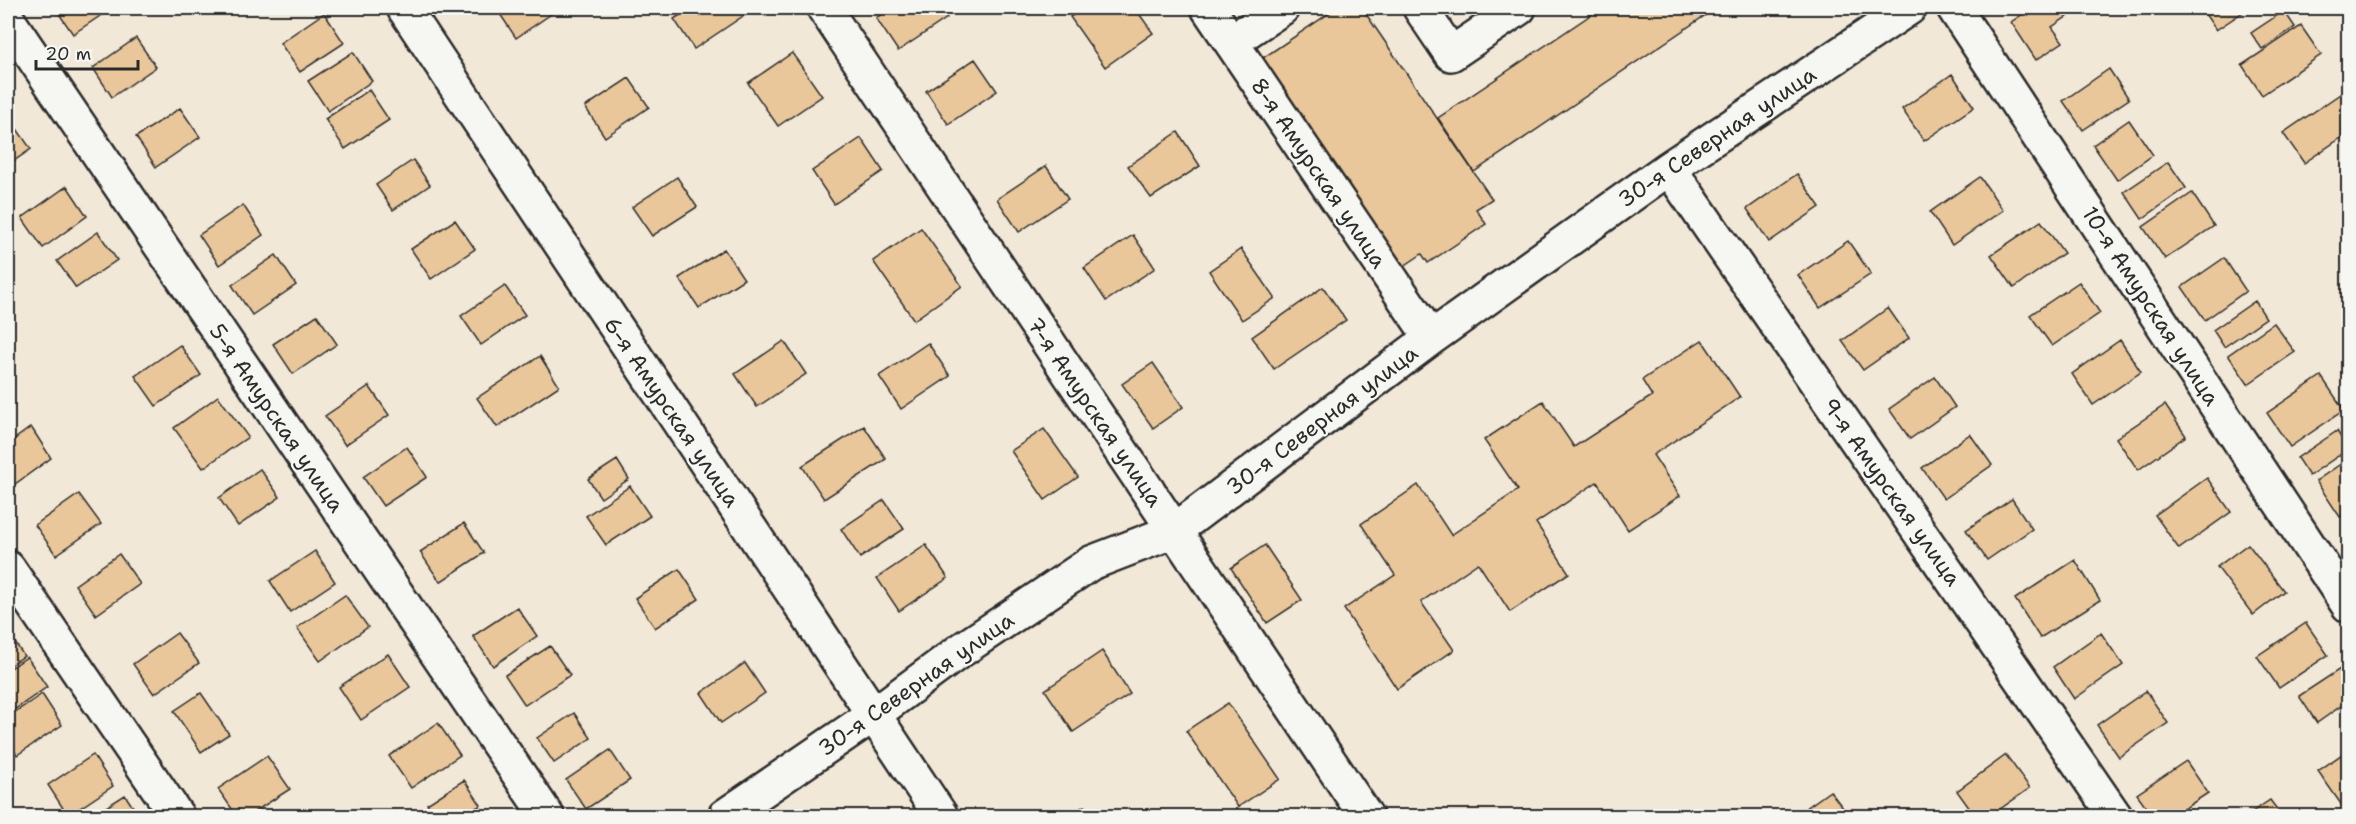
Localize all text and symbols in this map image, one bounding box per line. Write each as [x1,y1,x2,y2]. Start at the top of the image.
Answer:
scale bar [36,33,138,71]
text: 20 m [45,42,91,66]
street label: 30-я Северная улица [1612,60,1822,214]
street label: 8-я Амурская улица [1245,72,1394,274]
street label: 10-я Амурская улица [2076,201,2227,411]
street label: 6-я Амурская улица [597,311,747,513]
street label: 7-я Амурская улица [1021,311,1170,513]
street label: 5-я Амурская улица [203,318,351,518]
street label: 30-я Северная улица [1220,338,1424,502]
street label: 9-я Амурская улица [1816,392,1968,592]
street label: 30-я Северная улица [812,605,1020,763]

